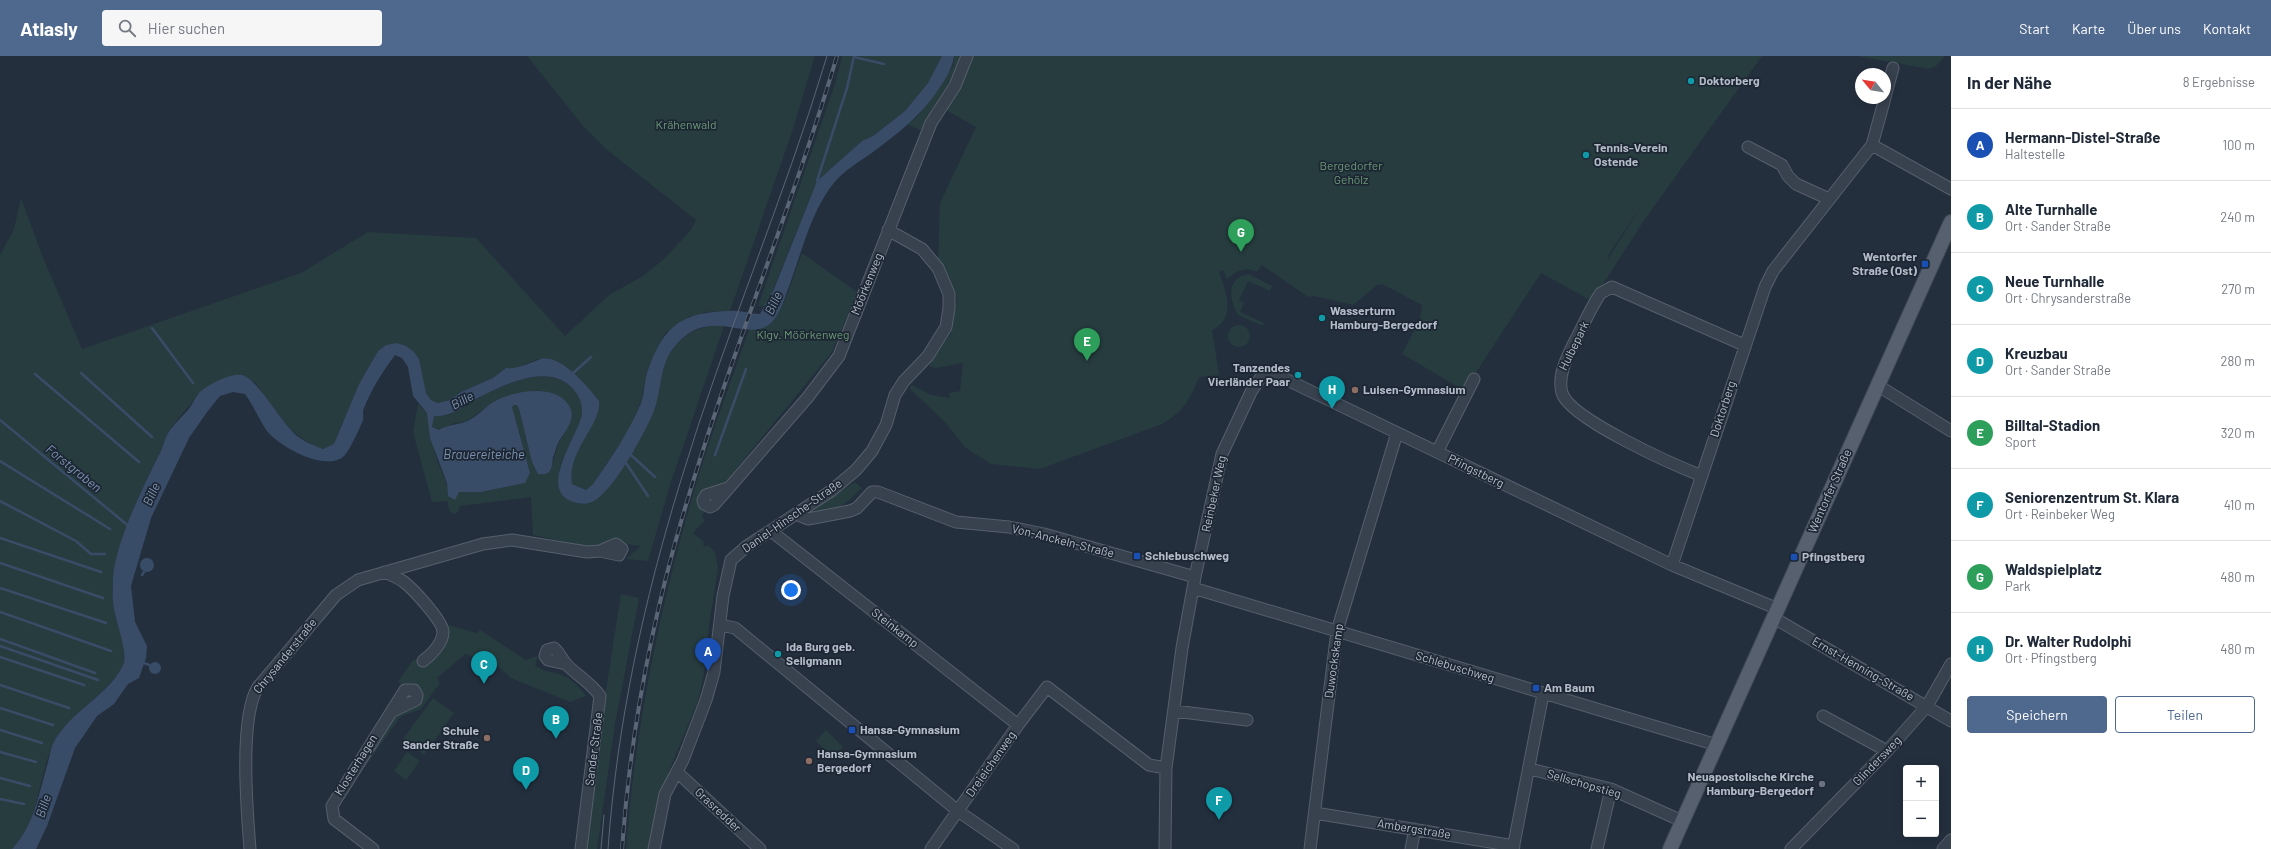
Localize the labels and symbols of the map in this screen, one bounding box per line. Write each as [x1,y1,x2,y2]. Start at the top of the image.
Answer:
north arrow [1855,68,1891,104]
place label: Doktorberg [1699,73,1760,87]
marker: Doktorberg [1686,76,1696,86]
park label: Krähenwald [656,117,716,131]
place label: Tennis-Verein Ostende [1594,140,1668,168]
marker: Tennis-Verein Ostende [1581,150,1591,160]
park label: Bergedorfer Gehölz [1319,158,1383,186]
pin: G [1228,219,1254,252]
place label: Wentorfer Straße (Ost) [1852,249,1918,277]
street label: Möörkenweg [847,251,885,317]
marker: Wentorfer Straße (Ost) [1920,259,1930,269]
water label: Bille [761,289,785,317]
place label: Wasserturm Hamburg-Bergedorf [1330,303,1438,331]
marker: Wasserturm Hamburg-Bergedorf [1317,313,1327,323]
street label: Hulbepark [1555,319,1591,372]
park label: Klgv. Möörkenweg [756,327,850,341]
pin: E [1074,328,1100,361]
place label: Tanzendes Vierländer Paar [1208,360,1290,388]
marker: Tanzendes Vierländer Paar [1293,370,1303,380]
pin: H [1319,376,1345,409]
street label: Doktorberg [1706,379,1738,439]
place label: Luisen-Gymnasium [1363,382,1465,396]
marker: Luisen-Gymnasium [1350,385,1360,395]
water label: Bille [448,387,476,413]
water label: Forstgraben [43,441,105,495]
water label: Brauereiteiche [443,446,525,462]
street label: Wentorfer Straße [1804,447,1854,535]
street label: Pfingstberg [1446,450,1507,490]
street label: Reinbeker Weg [1198,454,1228,533]
street label: Daniel-Hinsche-Straße [739,475,844,555]
water label: Bille [139,480,163,508]
street label: Von-Anckeln-Straße [1011,521,1116,560]
place label: Schlebuschweg [1145,548,1229,562]
place label: Pfingstberg [1802,549,1865,563]
marker: Schlebuschweg [1132,551,1142,561]
marker: Pfingstberg [1789,552,1799,562]
your location [781,580,801,600]
street label: Steinkamp [869,605,922,650]
street label: Chrysanderstraße [250,615,319,696]
street label: Duwockskamp [1321,623,1345,699]
street label: Ernst-Henning-Straße [1810,633,1917,703]
pin: A [695,638,721,671]
place label: Ida Burg geb. Seligmann [786,639,855,667]
street label: Schlebuschweg [1414,647,1496,685]
marker: Ida Burg geb. Seligmann [773,649,783,659]
pin: C [471,651,497,684]
place label: Am Baum [1544,680,1595,694]
marker: Am Baum [1531,683,1541,693]
pin: B [543,706,569,739]
street label: Sander Straße [582,711,604,787]
place label: Hansa-Gymnasium [860,722,960,736]
place label: Schule Sander Straße [403,723,479,751]
marker: Hansa-Gymnasium [847,725,857,735]
street label: Dreieichenweg [962,728,1018,799]
street label: Klosterhagen [331,731,379,798]
marker: Schule Sander Straße [482,733,492,743]
street label: Glindersweg [1849,733,1903,788]
place label: Hansa-Gymnasium Bergedorf [817,746,917,774]
marker: Hansa-Gymnasium Bergedorf [804,756,814,766]
pin: D [513,757,539,790]
street label: Sellschopstieg [1546,766,1623,800]
place label: Neuapostolische Kirche Hamburg-Bergedorf [1687,769,1814,797]
marker: Neuapostolische Kirche Hamburg-Bergedorf [1817,779,1827,789]
street label: Grasredder [693,784,745,835]
pin: F [1206,787,1232,820]
water label: Bille [32,792,54,820]
street label: Ambergstraße [1376,815,1452,841]

